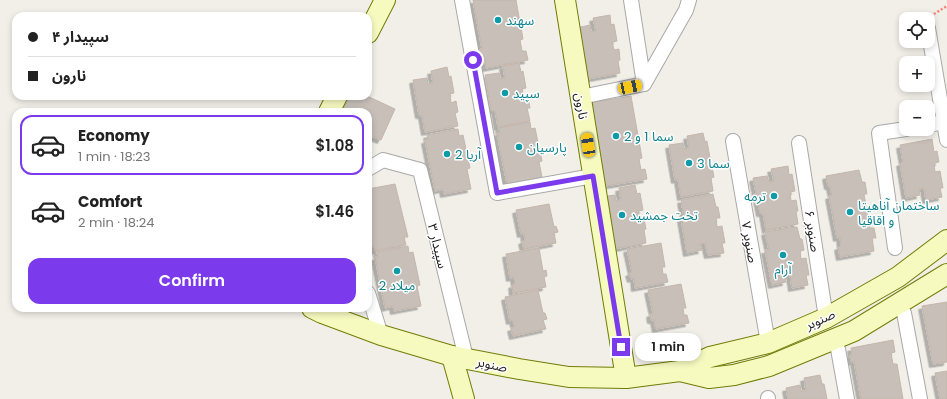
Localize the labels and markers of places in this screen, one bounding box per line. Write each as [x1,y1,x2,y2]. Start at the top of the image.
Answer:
place label: سهند [506,11,534,30]
marker: سهند [493,15,503,25]
place label: سپید [513,84,540,103]
marker: سپید [500,88,510,98]
place label: سما 1 و 2 [624,127,673,146]
marker: سما 1 و 2 [611,131,621,141]
place label: پارسیان [527,138,567,157]
marker: پارسیان [514,142,524,152]
place label: آریا 2 [455,145,482,164]
marker: آریا 2 [442,149,452,159]
place label: سما 3 [697,154,730,173]
marker: سما 3 [684,158,694,168]
place label: ترمه [744,187,766,206]
marker: ترمه [769,191,779,201]
place label: ساختمان آناهیتا و اقاقیا [858,196,939,230]
place label: تخت جمشید [630,206,698,225]
marker: ساختمان آناهیتا و اقاقیا [845,207,855,217]
marker: تخت جمشید [617,210,627,220]
marker: آرام [778,250,788,260]
place label: آرام [775,260,793,279]
marker: میلاد 2 [392,266,402,276]
place label: میلاد 2 [379,276,415,295]

